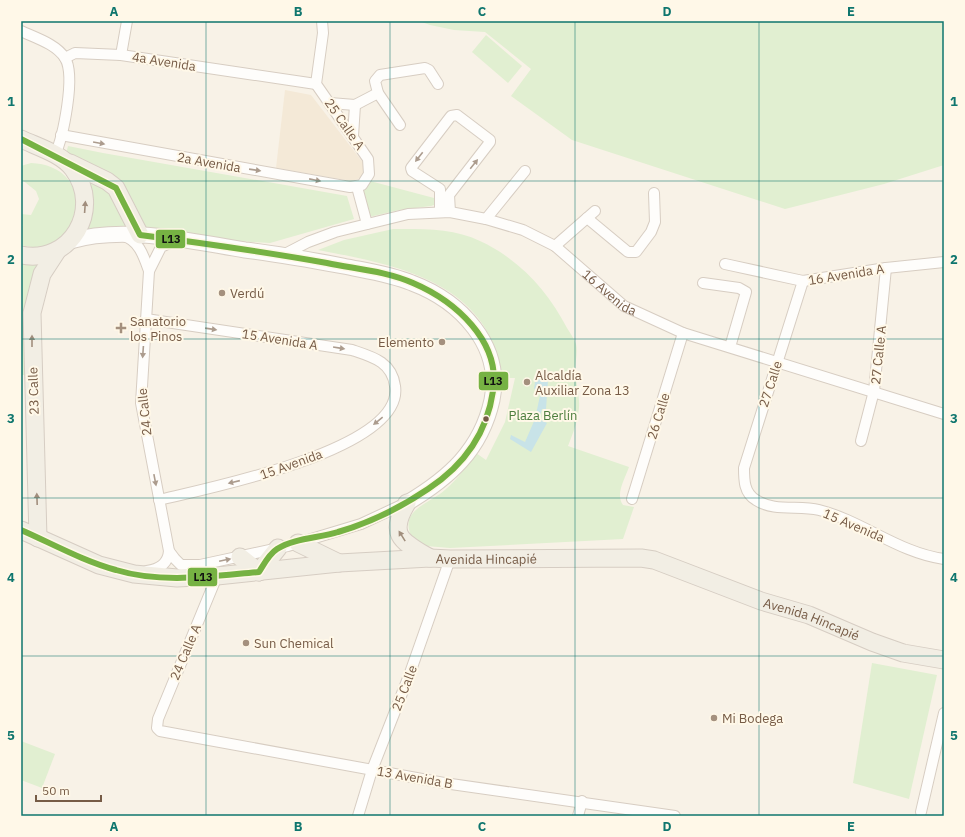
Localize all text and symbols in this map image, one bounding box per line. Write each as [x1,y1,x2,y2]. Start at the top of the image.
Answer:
text: A [110,3,119,20]
text: B [294,3,303,20]
text: C [478,3,487,20]
text: D [662,3,672,20]
text: E [847,3,855,20]
street label: 4a Avenida [131,48,197,75]
text: 1 [7,93,15,110]
text: 1 [950,93,958,110]
street label: 25 Calle A [321,95,369,154]
one-way arrow [93,140,105,146]
street label: 2a Avenida [176,149,242,176]
one-way arrow [415,151,423,162]
one-way arrow [469,159,478,170]
one-way arrow [249,167,261,173]
one-way arrow [309,178,321,184]
one-way arrow [81,200,88,213]
line badge: L13 [155,229,186,249]
text: L13 [161,232,181,246]
text: 2 [7,251,15,268]
text: 2 [950,251,958,268]
street label: 16 Avenida A [807,260,886,289]
street label: 16 Avenida [579,266,639,320]
place label: Verdú [230,285,264,302]
marker: Verdú [217,288,227,298]
place label: Sanatorio los Pinos [130,313,186,345]
marker: Sanatorio los Pinos [115,322,127,334]
street label: 27 Calle A [867,324,890,385]
street label: 15 Avenida A [241,325,320,354]
one-way arrow [205,326,217,332]
one-way arrow [29,334,35,347]
place label: Elemento [378,334,434,351]
marker: Elemento [437,337,447,347]
one-way arrow [333,345,346,351]
one-way arrow [140,346,147,358]
street label: 27 Calle [755,359,786,410]
street label: 23 Calle [24,367,43,415]
place label: Alcaldía Auxiliar Zona 13 [535,367,630,399]
line badge: L13 [478,371,509,391]
text: L13 [483,374,503,388]
marker: Alcaldía Auxiliar Zona 13 [522,377,532,387]
street label: 24 Calle [134,387,155,437]
street label: 26 Calle [643,391,674,442]
park label: Plaza Berlín [509,407,577,424]
text: 3 [7,410,15,427]
text: 3 [950,410,958,427]
unlabelled marker [481,414,491,424]
one-way arrow [373,417,383,426]
street label: 15 Avenida [258,445,325,484]
one-way arrow [152,474,158,486]
one-way arrow [227,479,239,485]
one-way arrow [34,492,40,505]
street label: 15 Avenida [820,505,887,546]
one-way arrow [398,530,405,542]
street label: Avenida Hincapié [435,550,537,568]
one-way arrow [218,557,231,563]
line badge: L13 [187,567,218,587]
text: 4 [7,569,15,586]
text: 4 [950,569,958,586]
text: L13 [193,570,213,584]
street label: Avenida Hincapié [761,594,862,645]
street label: 24 Calle A [166,621,205,683]
place label: Sun Chemical [254,635,334,652]
marker: Sun Chemical [241,638,251,648]
street label: 25 Calle [388,663,421,714]
place label: Mi Bodega [722,710,783,727]
marker: Mi Bodega [709,713,719,723]
text: 5 [7,727,15,744]
text: 5 [950,727,958,744]
street label: 13 Avenida B [376,762,454,793]
scale bar [36,777,101,803]
text: 50 m [42,783,70,798]
text: A [110,818,119,835]
text: B [294,818,303,835]
text: C [478,818,487,835]
text: D [662,818,672,835]
text: E [847,818,855,835]

